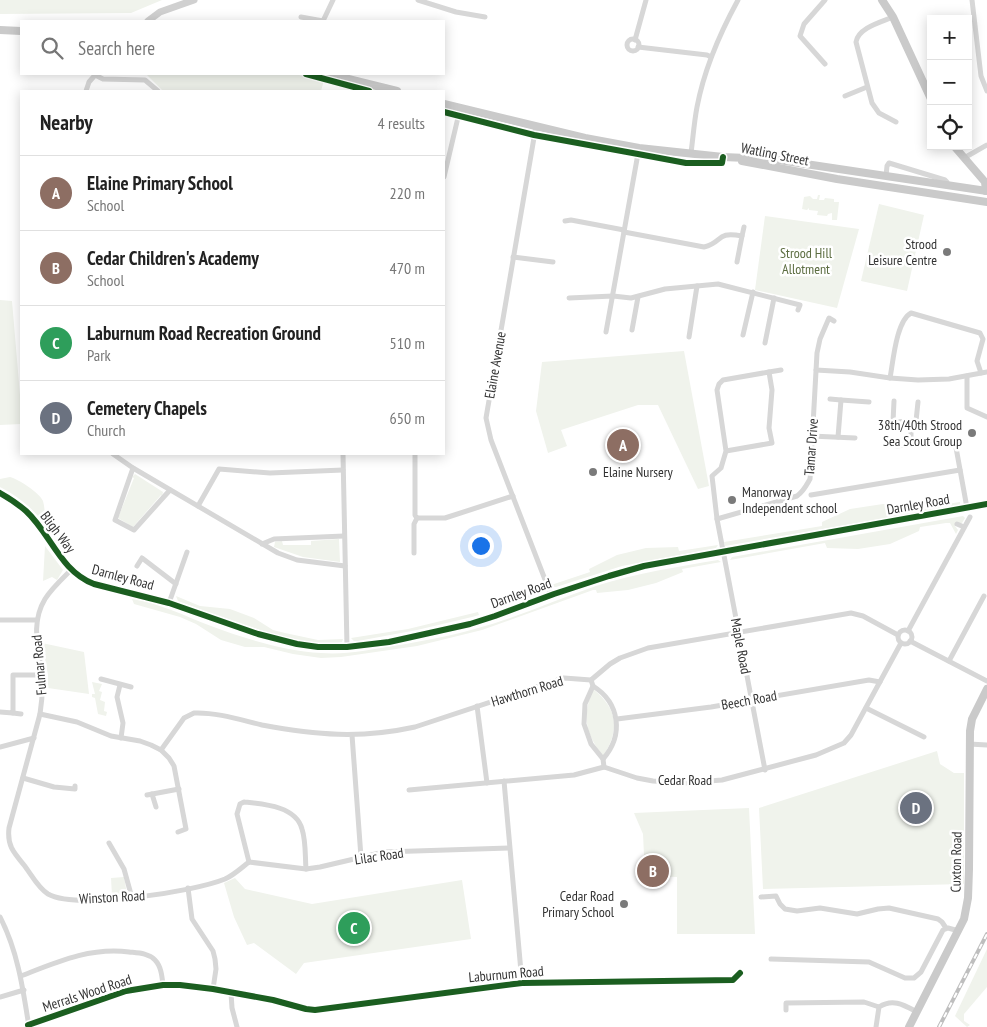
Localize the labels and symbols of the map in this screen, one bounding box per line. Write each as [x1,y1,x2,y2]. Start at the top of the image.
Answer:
street label: Watling Street [740,139,811,169]
place label: Strood Leisure Centre [868,235,937,269]
park label: Strood Hill Allotment [780,244,833,278]
marker: Strood Leisure Centre [941,246,953,258]
street label: Elaine Avenue [480,330,510,400]
place label: 38th/40th Strood Sea Scout Group [878,416,962,450]
street label: Tamar Drive [800,417,822,476]
pin: A [607,426,639,464]
marker: 38th/40th Strood Sea Scout Group [966,427,978,439]
place label: Elaine Nursery [603,463,674,481]
marker: Elaine Nursery [587,466,599,478]
place label: Manorway Independent school [742,483,838,517]
street label: Darnley Road [885,490,951,518]
marker: Manorway Independent school [726,494,738,506]
street label: Bligh Way [36,508,80,557]
your location [468,533,494,559]
street label: Darnley Road [90,560,156,594]
street label: Darnley Road [488,574,554,612]
street label: Maple Road [727,617,755,675]
street label: Fulmar Road [27,634,51,696]
street label: Hawthorn Road [489,672,565,710]
street label: Beech Road [720,686,778,714]
street label: Cedar Road [658,771,712,789]
pin: D [900,789,932,827]
street label: Cuxton Road [946,831,966,893]
street label: Lilac Road [353,844,405,868]
pin: B [637,852,669,890]
street label: Winston Road [79,886,145,908]
place label: Cedar Road Primary School [542,887,615,921]
marker: Cedar Road Primary School [618,898,630,910]
pin: C [338,909,370,947]
street label: Laburnum Road [468,962,544,986]
street label: Merrals Wood Road [40,970,134,1016]

